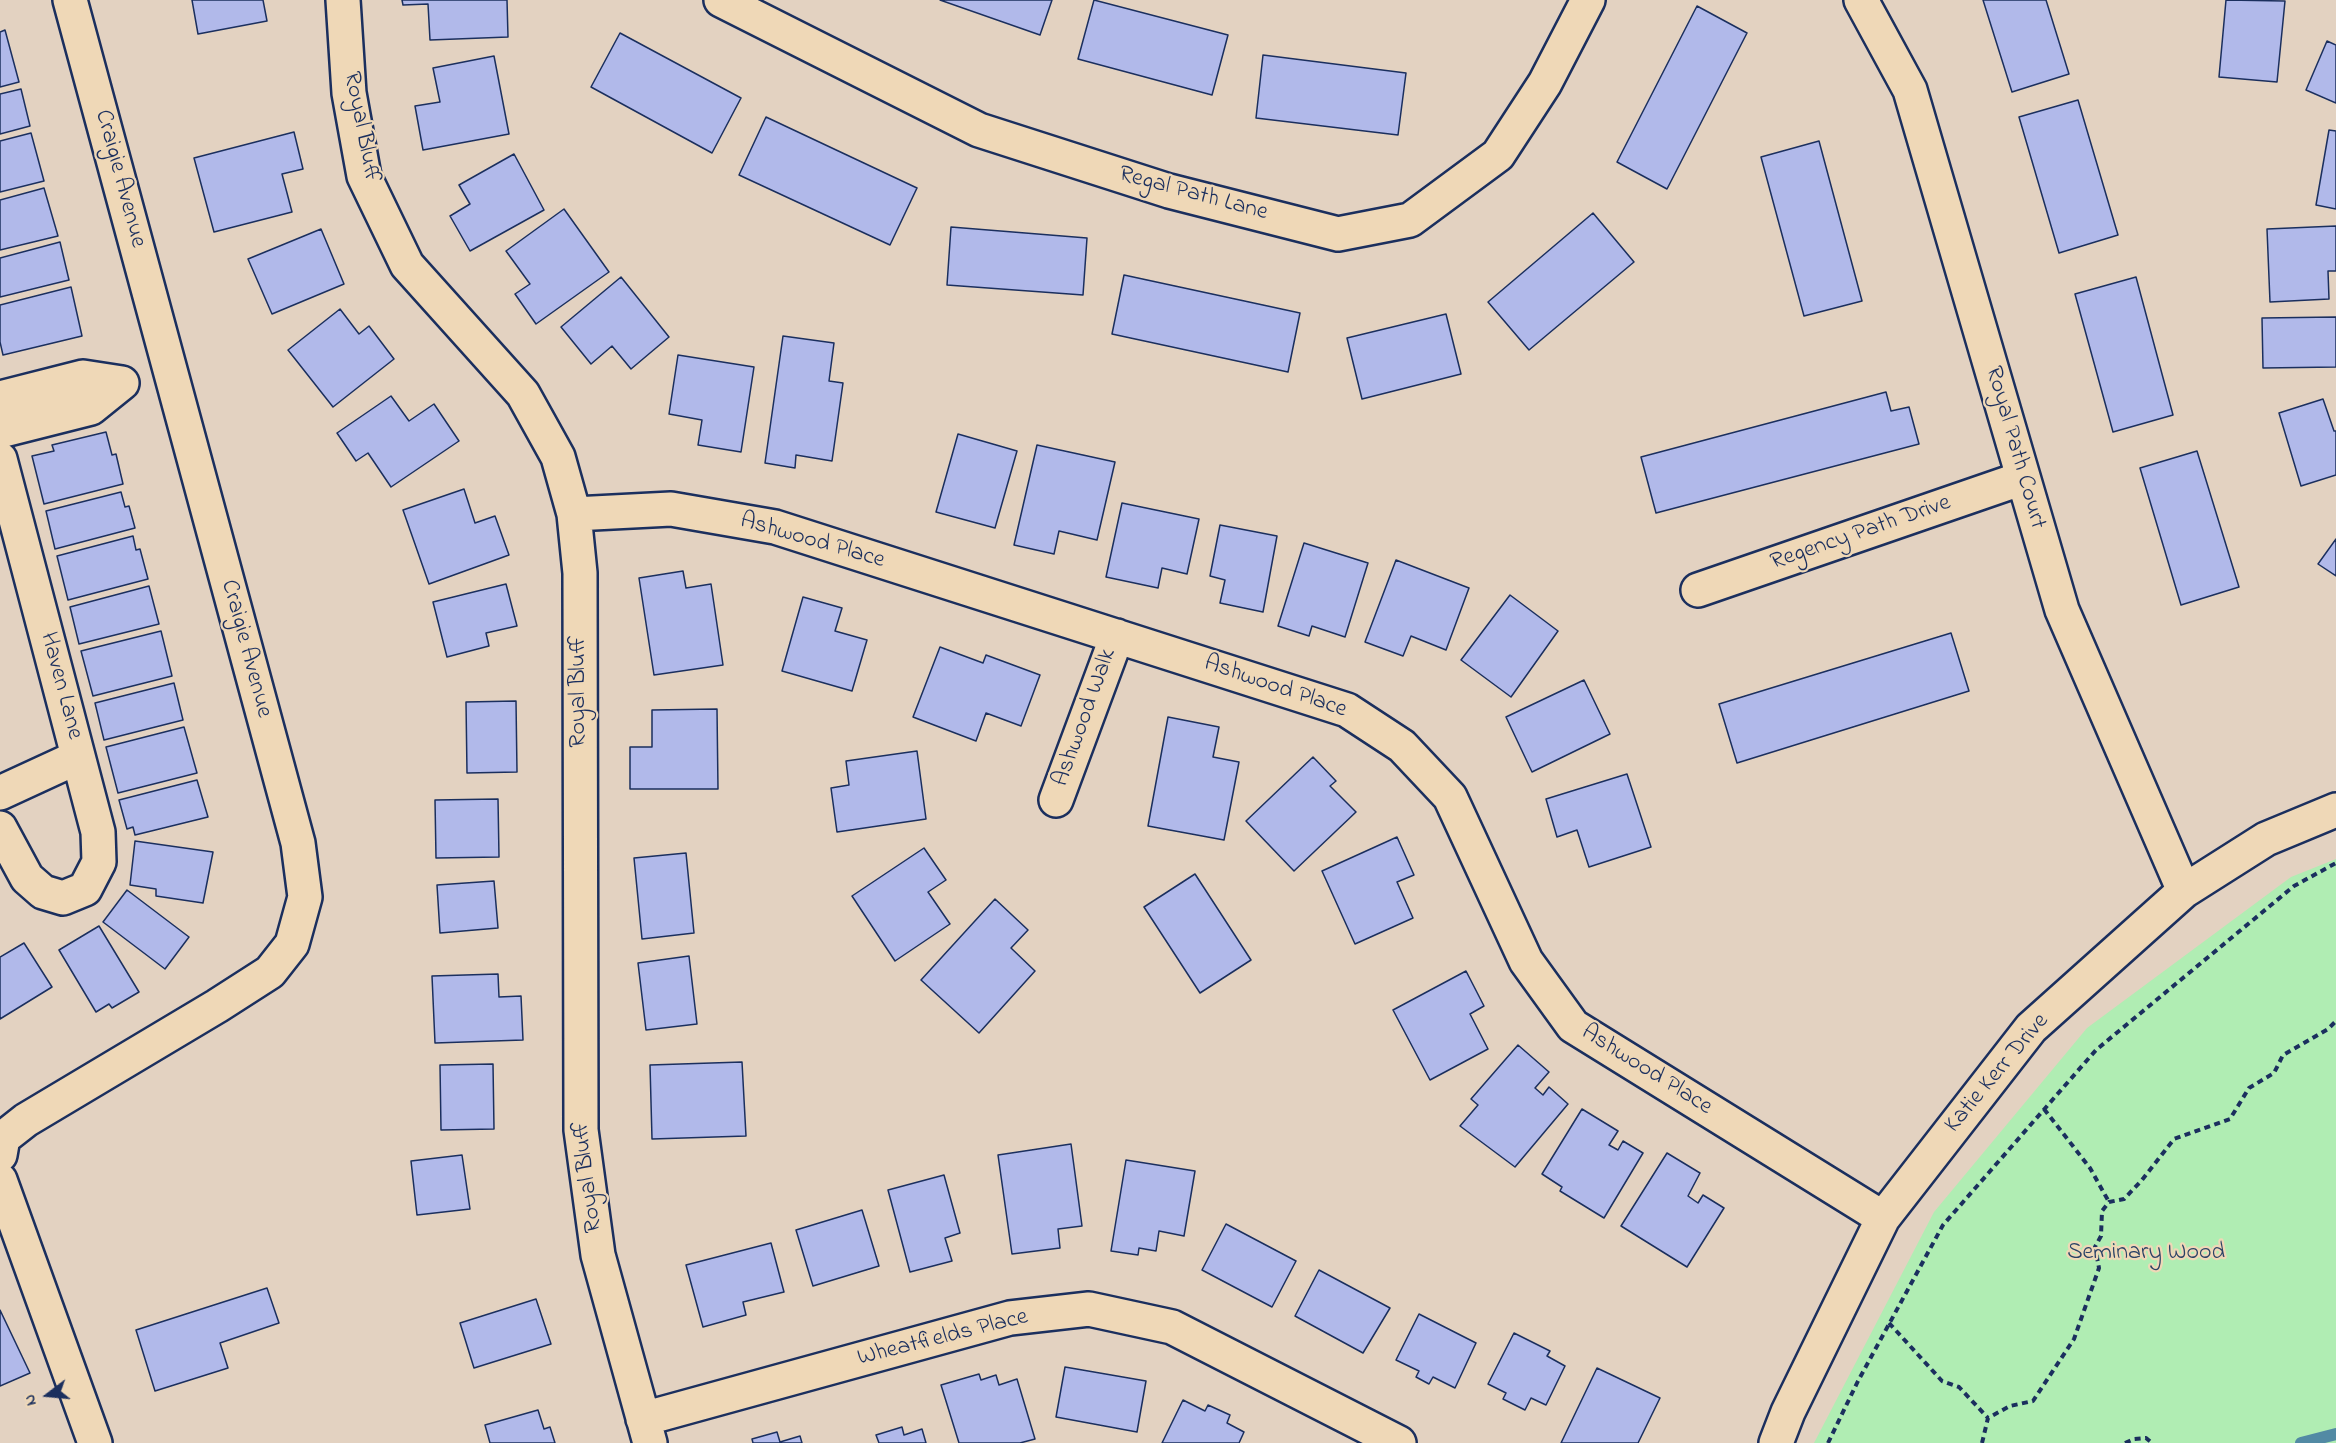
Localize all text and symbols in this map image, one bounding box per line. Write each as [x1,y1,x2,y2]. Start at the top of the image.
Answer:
street label: Royal Bluff [335,69,385,185]
street label: Craigie Avenue [87,107,151,251]
street label: Regal Path Lane [1115,161,1271,229]
street label: Royal Path Court [1977,363,2051,533]
street label: Regency Path Drive [1767,490,1955,578]
street label: Ashwood Place [736,508,888,576]
street label: Craigie Avenue [213,577,277,721]
street label: Haven Lane [32,629,88,743]
street label: Royal Bluff [566,636,594,748]
street label: Ashwood Walk [1048,645,1124,791]
street label: Ashwood Place [1200,650,1350,726]
street label: Katie Kerr Drive [1940,1008,2056,1140]
street label: Ashwood Place [1575,1019,1717,1123]
street label: Royal Bluff [568,1120,610,1234]
park label: Seminary Wood [2067,1240,2225,1268]
street label: Wheatfields Place [855,1304,1031,1374]
north arrow [18,1365,78,1425]
text: N [18,1391,44,1408]

